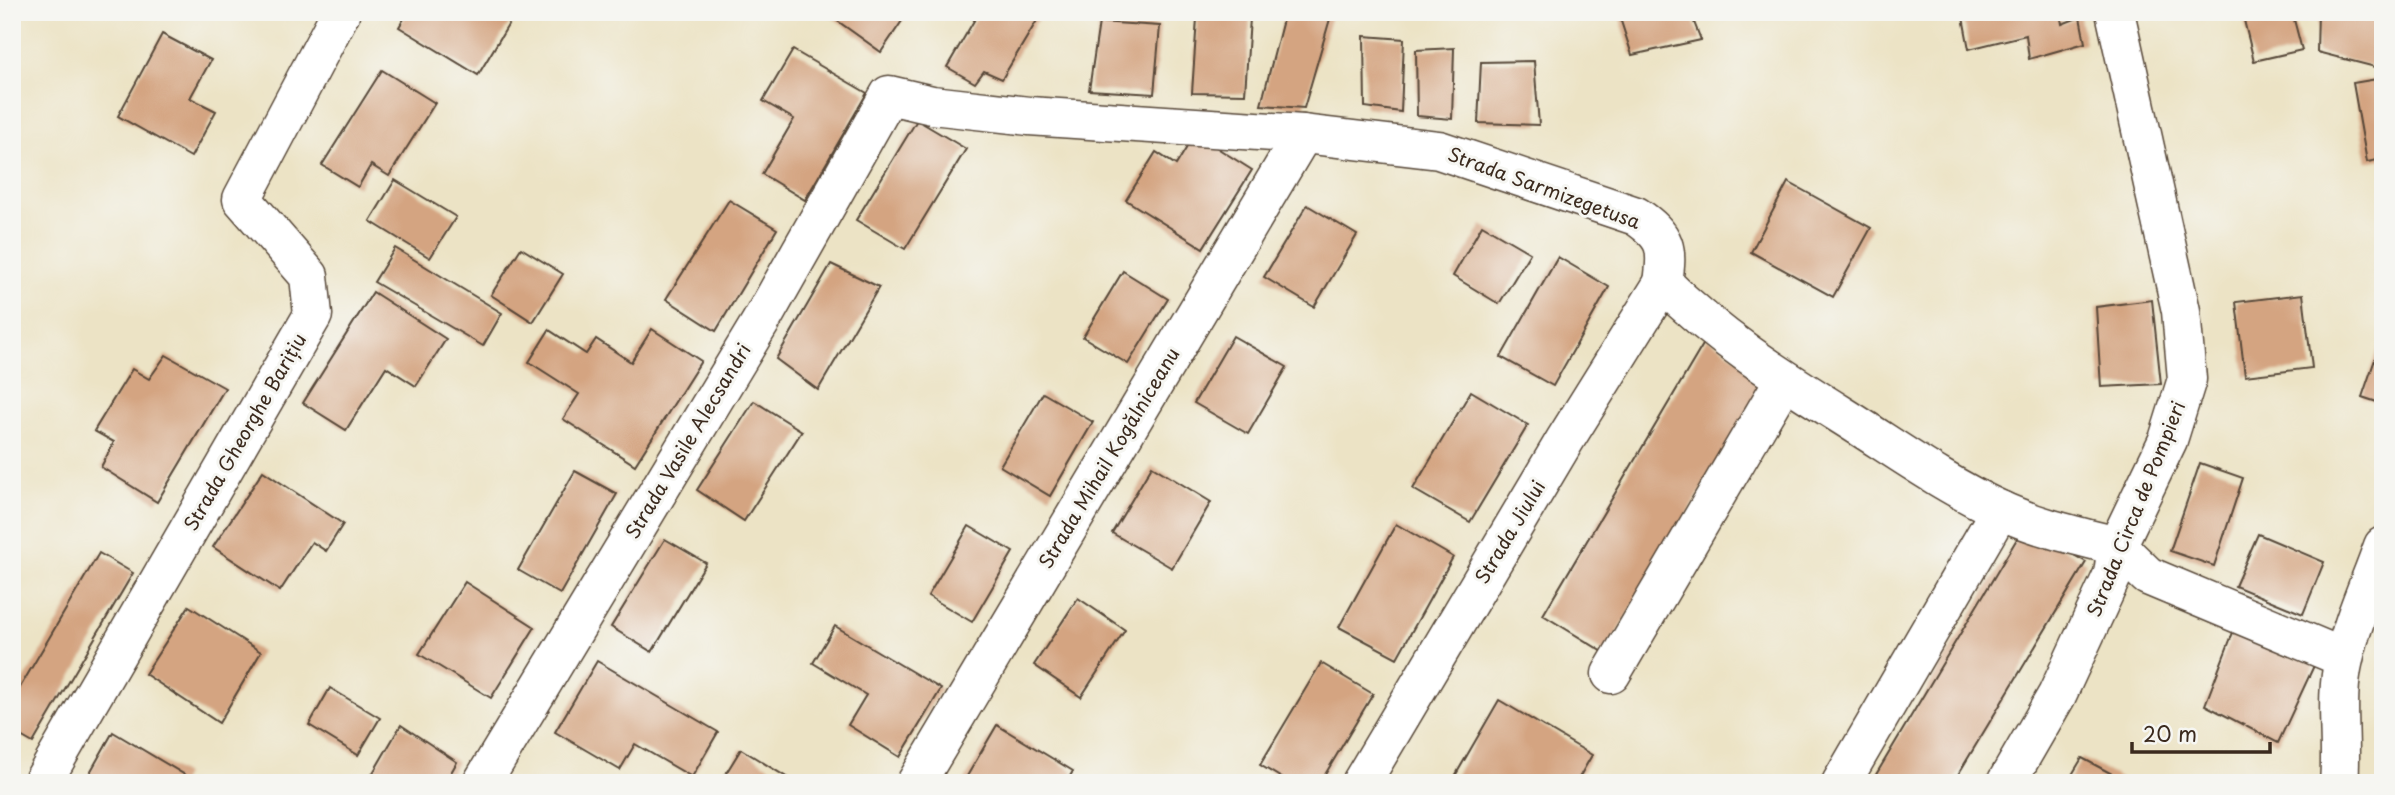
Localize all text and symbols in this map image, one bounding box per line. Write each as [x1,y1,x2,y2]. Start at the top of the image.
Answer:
street label: Strada Sarmizegetusa [1444,139,1645,235]
street label: Strada Gheorghe Barițiu [176,328,312,535]
street label: Strada Vasile Alecsandri [618,337,757,544]
street label: Strada Mihail Kogălniceanu [1031,342,1185,573]
street label: Strada Circa de Pompieri [2079,396,2191,621]
street label: Strada Jiului [1467,474,1551,589]
scale bar [2132,711,2271,755]
text: 20 m [2143,717,2197,749]

